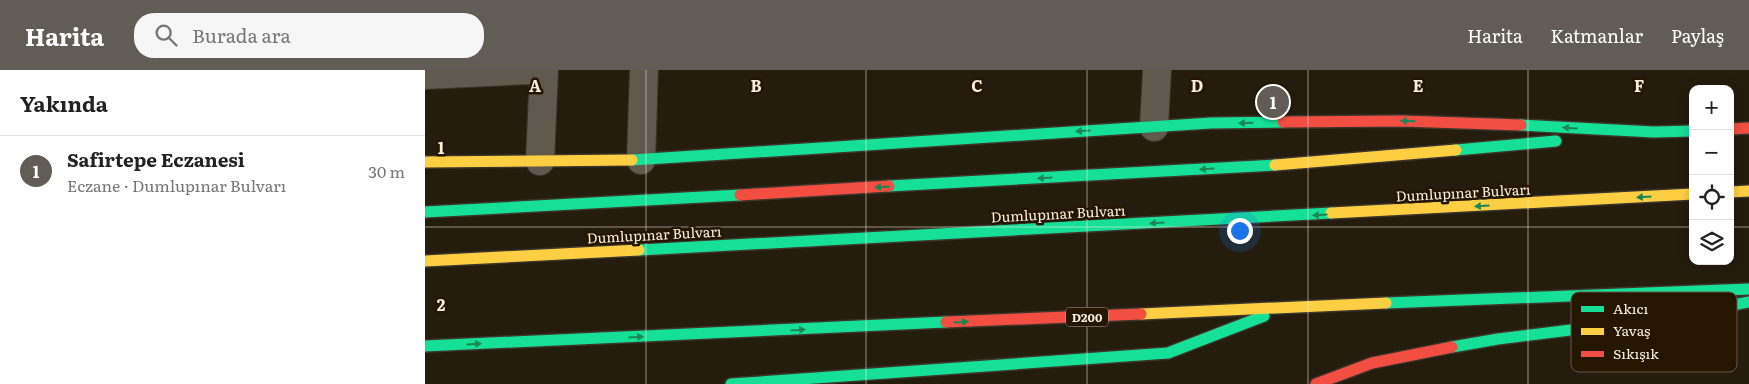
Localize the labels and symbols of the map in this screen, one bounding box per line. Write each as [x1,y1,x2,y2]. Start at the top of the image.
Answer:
text: A [529,73,541,97]
text: B [750,73,762,97]
text: C [971,73,983,97]
text: D [1191,73,1203,97]
text: E [1413,73,1424,97]
text: F [1634,73,1644,97]
pin: 1 [1257,83,1289,121]
one-way arrow [1400,117,1416,125]
one-way arrow [1237,119,1253,127]
one-way arrow [1562,123,1578,131]
one-way arrow [1075,128,1091,136]
text: 1 [438,135,445,159]
one-way arrow [1199,165,1215,173]
one-way arrow [1036,174,1052,182]
street label: Dumlupınar Bulvarı [1395,178,1531,206]
one-way arrow [874,183,890,191]
one-way arrow [1636,193,1652,201]
street label: Dumlupınar Bulvarı [990,199,1126,227]
one-way arrow [1474,203,1490,211]
one-way arrow [1311,211,1327,219]
your location [1227,218,1253,244]
street label: Dumlupınar Bulvarı [586,220,722,248]
one-way arrow [1149,220,1165,228]
text: 2 [437,292,446,316]
legend [1571,292,1737,372]
text: Akıcı [1613,298,1648,318]
road number: D200 [1066,308,1108,326]
one-way arrow [953,318,969,326]
text: Yavaş [1613,320,1650,340]
one-way arrow [791,325,807,333]
one-way arrow [628,332,644,340]
one-way arrow [466,340,482,348]
text: Sıkışık [1613,343,1659,363]

